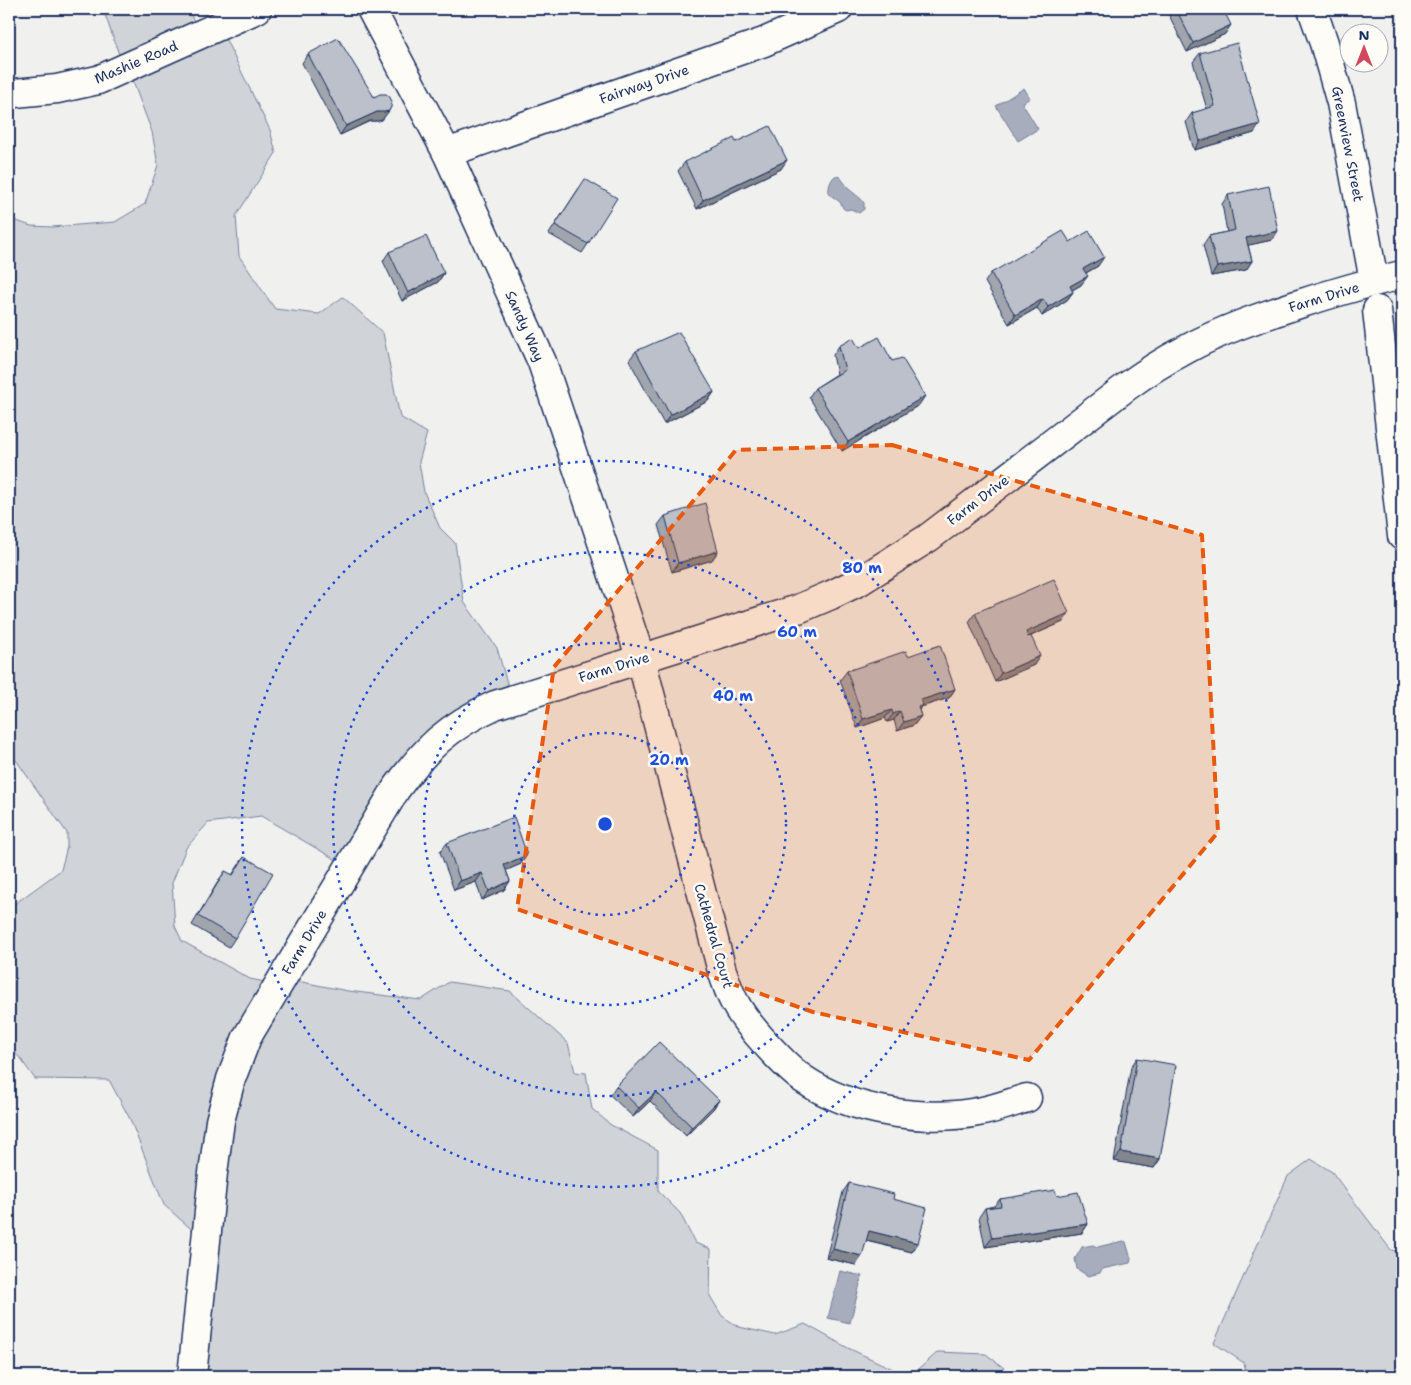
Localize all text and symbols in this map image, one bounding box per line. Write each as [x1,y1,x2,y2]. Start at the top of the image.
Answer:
north arrow [1338,22,1388,72]
text: N [1358,26,1370,44]
street label: Mashie Road [92,36,181,88]
street label: Fairway Drive [597,60,691,108]
street label: Greenview Street [1328,85,1368,203]
street label: Farm Drive [1286,278,1362,316]
street label: Sandy Way [501,288,549,364]
street label: Farm Drive [943,471,1013,529]
text: 80 m [842,558,882,578]
text: 60 m [777,622,817,642]
street label: Farm Drive [576,648,652,686]
text: 40 m [713,686,753,706]
text: 20 m [649,750,689,770]
centre of rings [596,815,614,833]
street label: Cathedral Court [690,881,738,991]
street label: Farm Drive [277,906,331,978]

